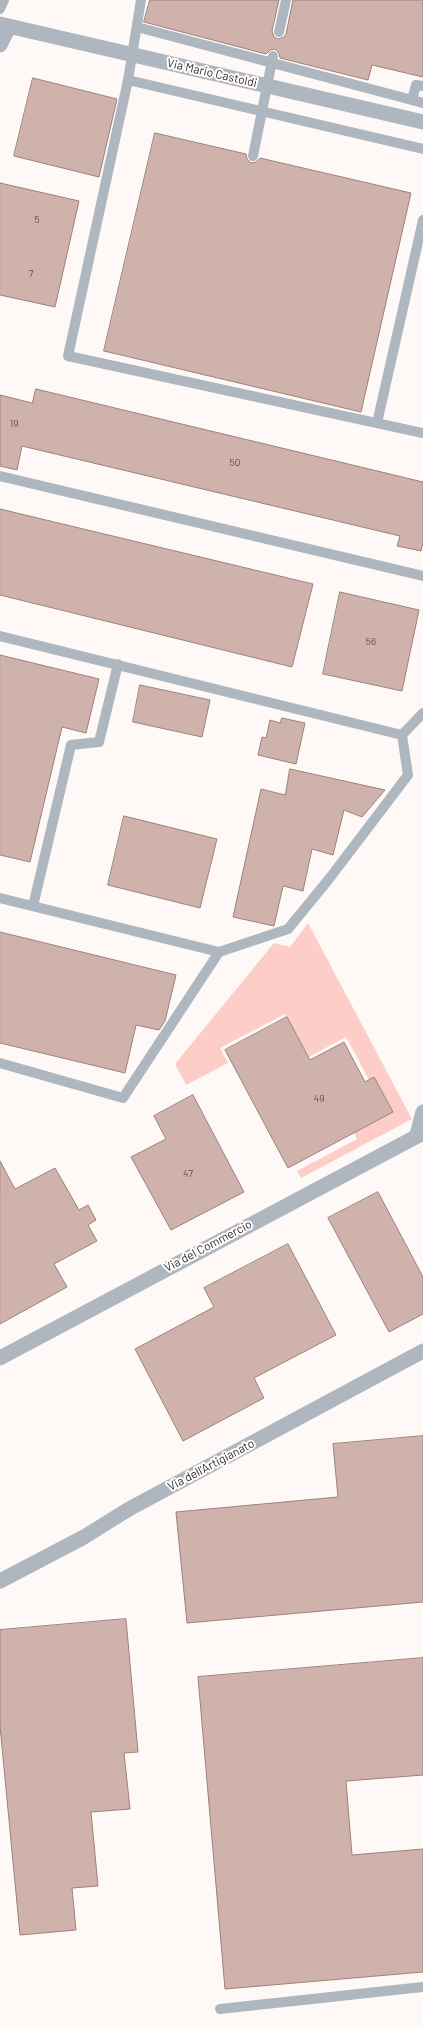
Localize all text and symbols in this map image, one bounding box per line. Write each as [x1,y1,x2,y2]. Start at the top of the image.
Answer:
street label: Via Mario Castoldi [166,56,258,90]
house number: 5 [34,214,40,226]
house number: 7 [29,268,33,280]
house number: 19 [10,418,18,430]
house number: 50 [230,457,240,469]
house number: 56 [366,636,376,648]
house number: 49 [314,1093,324,1105]
house number: 47 [183,1168,193,1180]
street label: Via del Commercio [162,1217,254,1275]
street label: Via dell'Artigianato [165,1436,257,1494]

